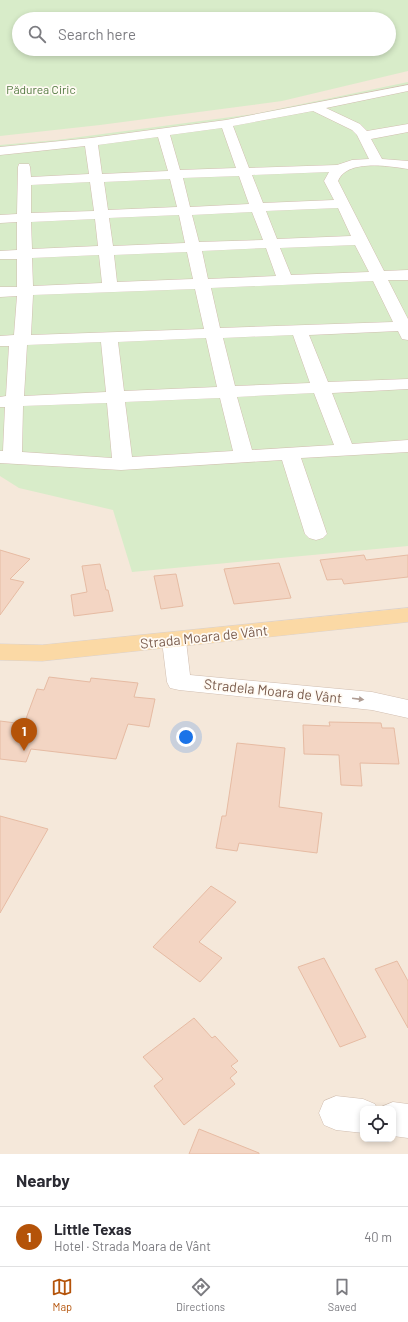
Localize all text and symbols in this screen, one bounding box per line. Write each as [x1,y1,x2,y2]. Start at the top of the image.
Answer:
search box [12,12,396,56]
icon: search [26,23,48,45]
text: Search here [58,25,136,43]
park label: Pădurea Ciric [6,82,76,96]
street label: Strada Moara de Vânt [139,621,269,652]
street label: Stradela Moara de Vânt [203,675,343,706]
one-way arrow [352,696,364,703]
pin: 1 [11,718,37,751]
your location [176,727,196,747]
map controls [360,1106,396,1142]
button: locate [360,1106,396,1142]
text: Nearby [16,1170,70,1190]
text: Little Texas [54,1220,132,1238]
text: 1 [27,1229,31,1245]
text: 40 m [364,1229,392,1245]
text: Hotel · Strada Moara de Vânt [54,1238,211,1254]
tab: Map [51,1276,73,1313]
tab: Directions [176,1276,225,1313]
tab: Saved [328,1276,357,1313]

